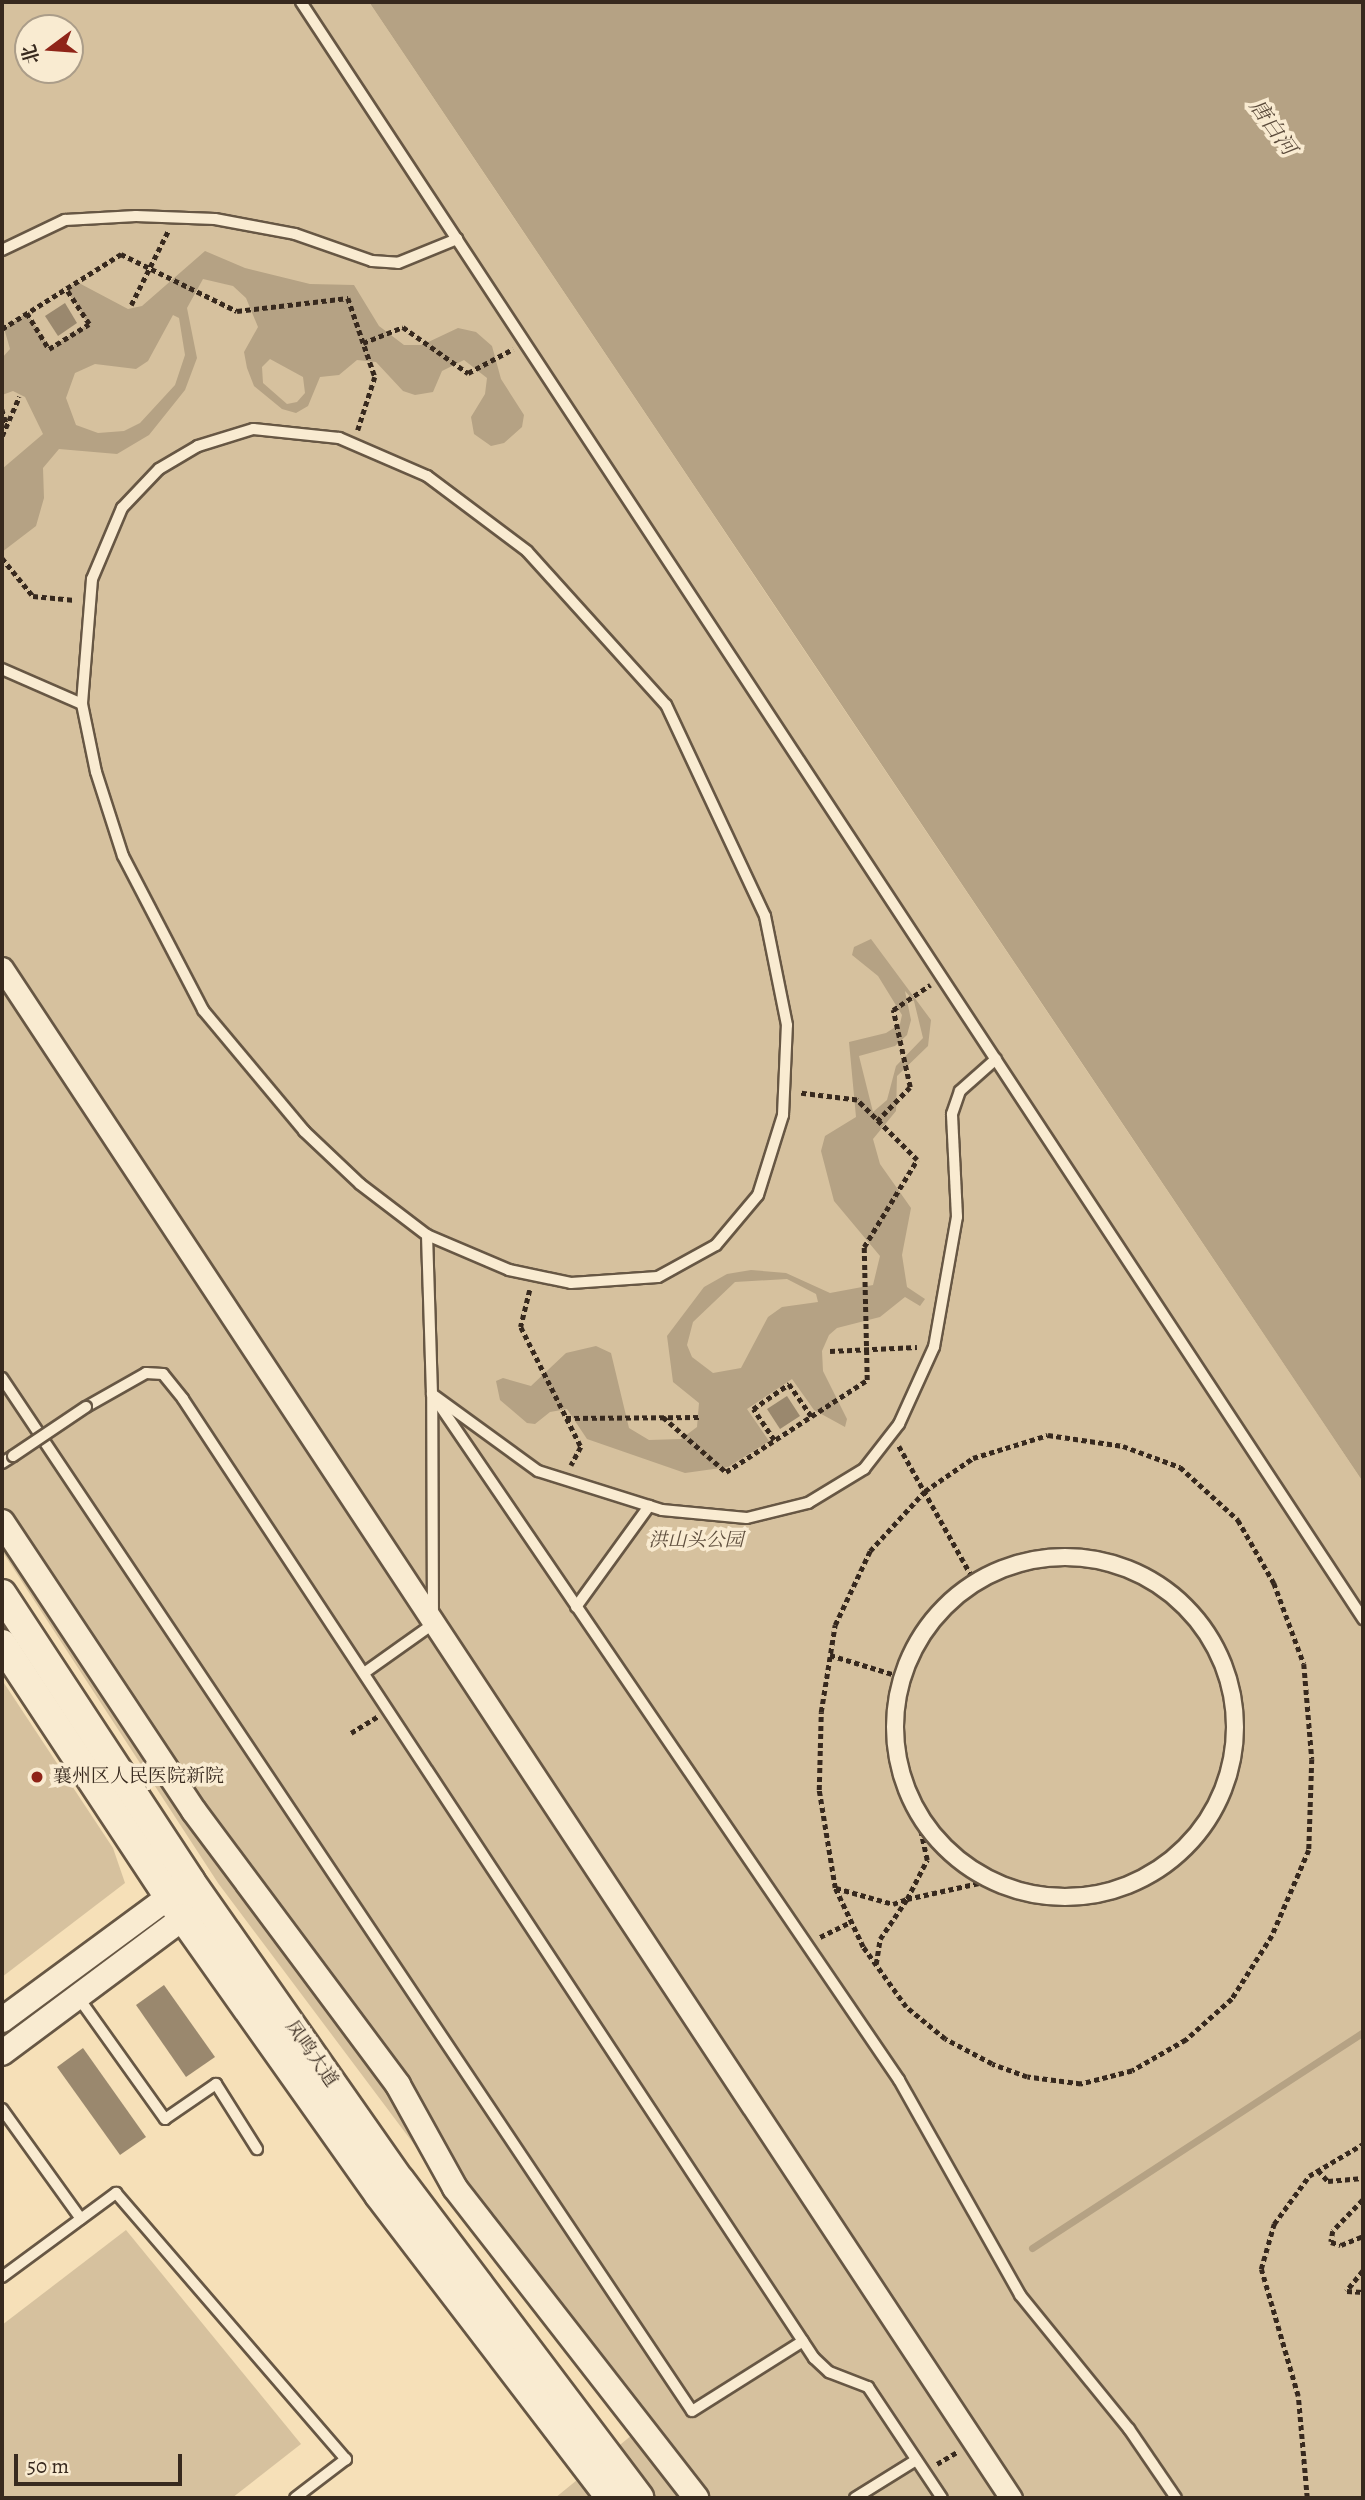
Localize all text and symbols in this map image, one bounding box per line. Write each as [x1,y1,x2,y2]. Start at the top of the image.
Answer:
north arrow [14,14,84,84]
text: 北 [16,42,46,67]
water label: 唐白河 [1244,94,1302,160]
park label: 洪山头公园 [649,1530,743,1552]
place label: 襄州区人民医院新院 [53,1766,224,1788]
marker: 襄州区人民医院新院 [27,1767,47,1787]
street label: 凤鸣大道 [280,2016,342,2092]
scale bar [18,2440,186,2484]
text: 50 m [27,2452,69,2480]

